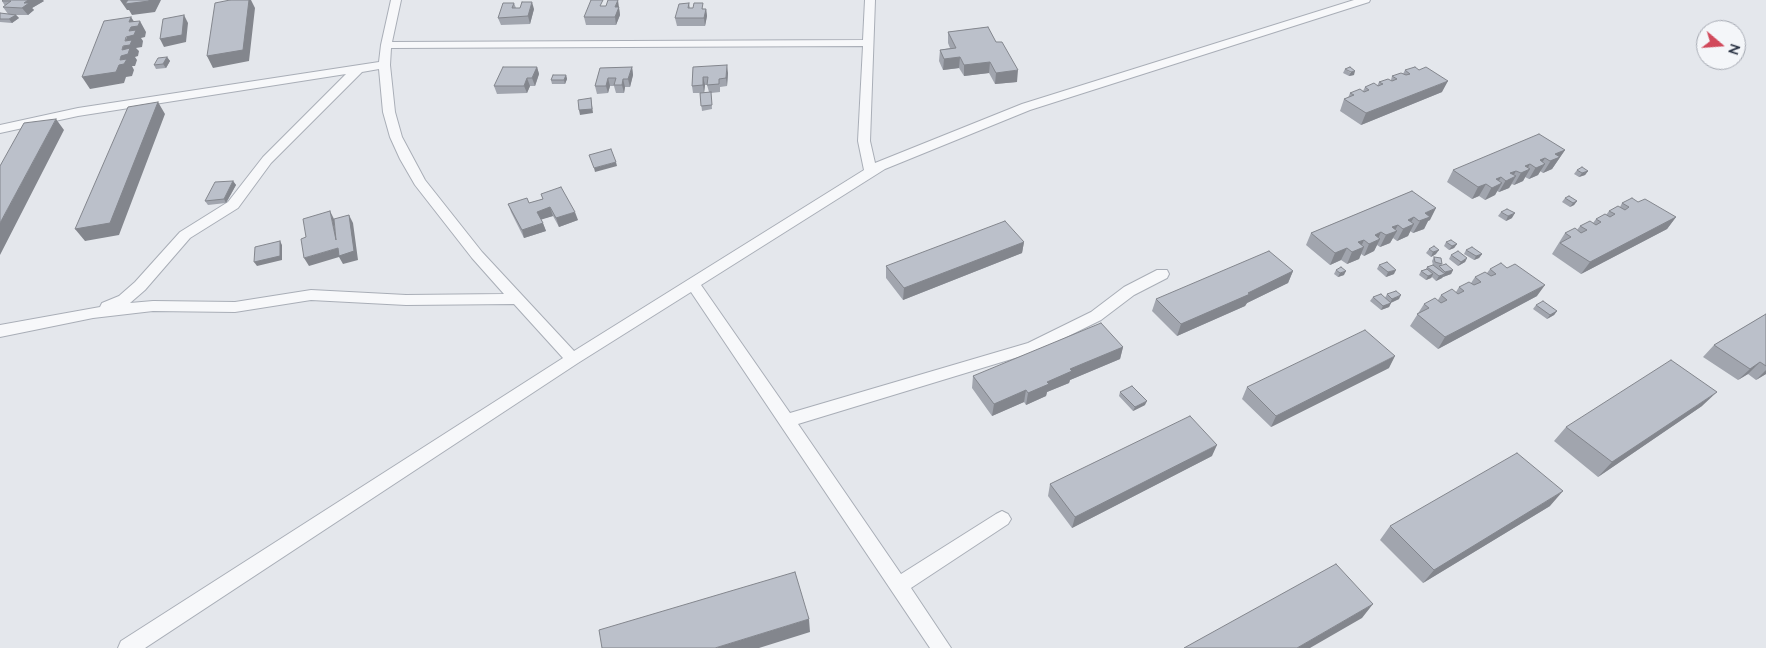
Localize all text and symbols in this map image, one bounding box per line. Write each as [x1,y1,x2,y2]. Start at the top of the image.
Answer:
north arrow [1696,20,1746,70]
text: N [1724,42,1745,57]

